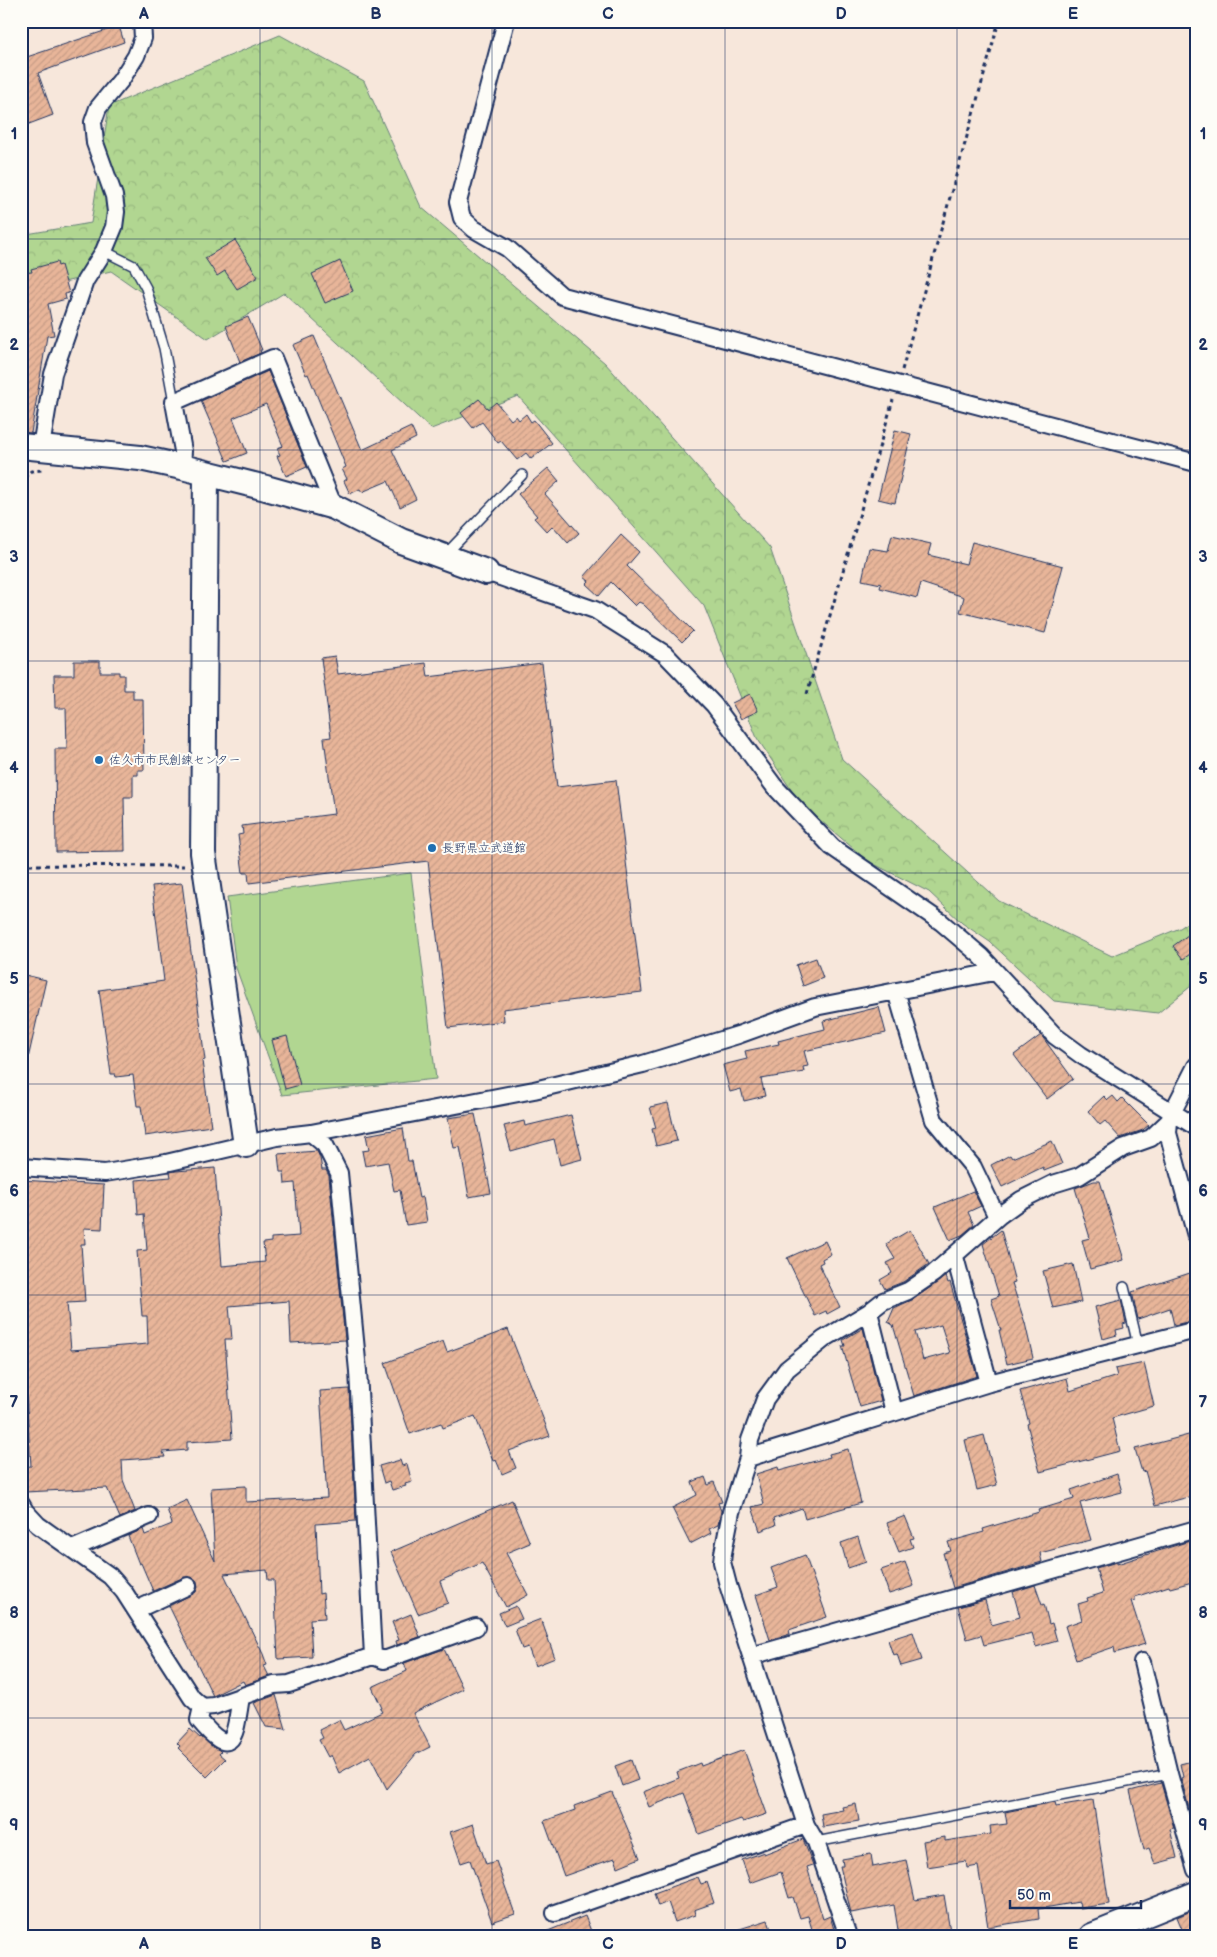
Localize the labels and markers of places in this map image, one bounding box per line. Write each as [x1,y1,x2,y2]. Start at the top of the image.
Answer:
place label: 佐久市市民創錬センター [109,753,241,768]
marker: 佐久市市民創錬センター [93,754,105,766]
place label: 長野県立武道館 [442,841,526,856]
marker: 長野県立武道館 [426,842,438,854]

